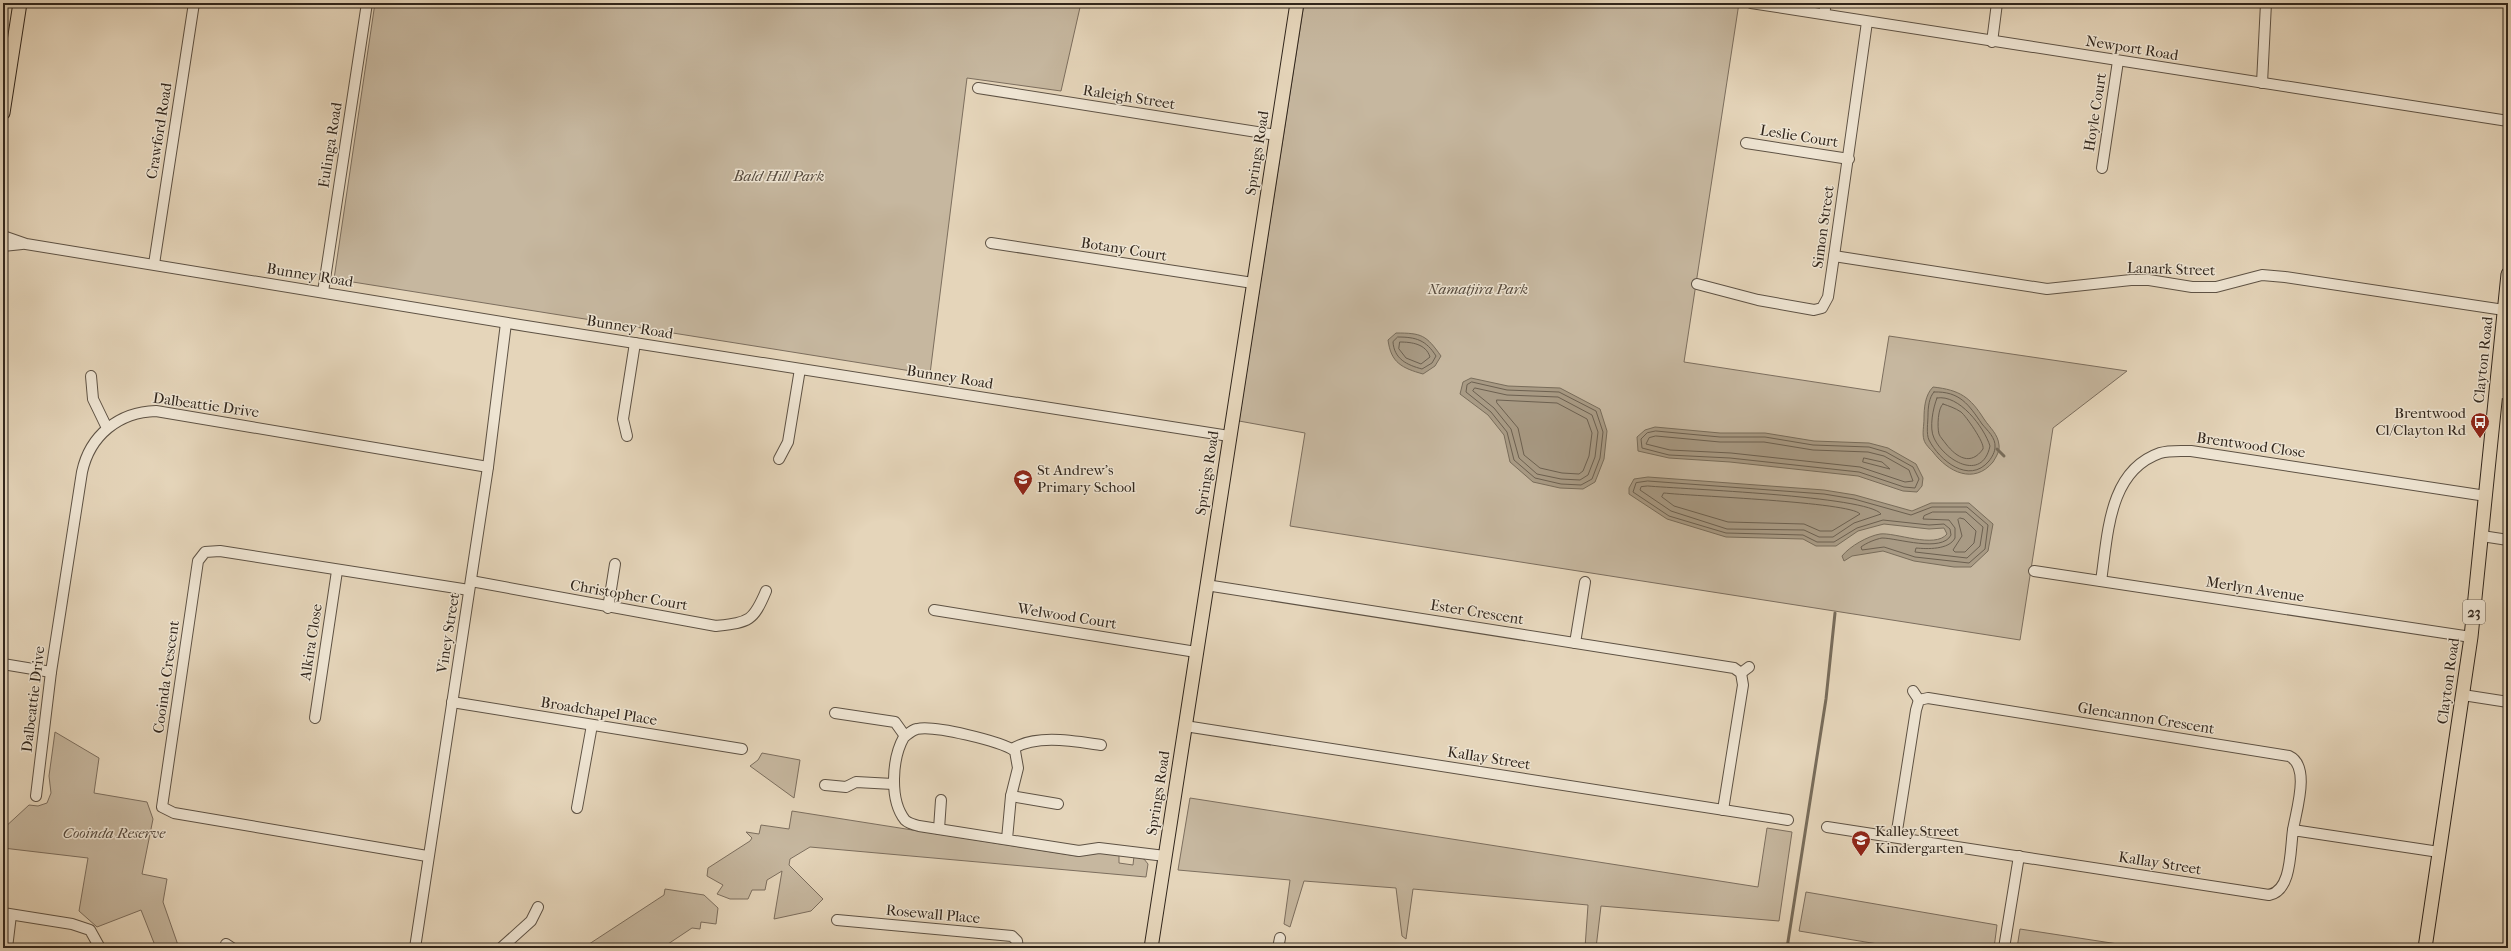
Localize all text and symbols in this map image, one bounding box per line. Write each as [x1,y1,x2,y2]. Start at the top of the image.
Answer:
street label: Newport Road [2084,32,2180,64]
street label: Hoyle Court [2080,71,2110,153]
street label: Crawford Road [142,81,176,181]
street label: Raleigh Street [1082,81,1177,113]
street label: Eulinga Road [314,100,346,189]
street label: Springs Road [1241,109,1273,197]
street label: Leslie Court [1759,121,1840,151]
park label: Bald Hill Park [733,167,825,185]
street label: Simon Street [1808,184,1838,270]
street label: Botany Court [1080,233,1169,265]
street label: Lanark Street [2126,258,2216,280]
street label: Bunney Road [265,259,355,291]
park label: Namatjira Park [1427,280,1528,298]
street label: Bunney Road [585,311,675,343]
street label: Clayton Road [2469,315,2497,404]
street label: Bunney Road [905,361,995,393]
street label: Dalbeattie Drive [152,389,261,421]
place label: Brentwood Cl/Clayton Rd [2375,404,2467,439]
bus stop icon: Brentwood Cl/Clayton Rd [2469,411,2491,439]
street label: Brentwood Close [2195,428,2307,462]
street label: Springs Road [1191,429,1223,517]
place label: St Andrew's Primary School [1037,461,1136,496]
school or university icon: St Andrew's Primary School [1012,468,1034,496]
street label: Merlyn Avenue [2205,572,2306,606]
street label: Christopher Court [569,576,690,614]
street label: Viney Street [433,591,463,675]
street label: Ester Crescent [1429,596,1526,628]
street label: Welwood Court [1015,599,1119,633]
road number: 23 [2463,600,2485,624]
street label: Alkira Close [296,602,326,683]
street label: Cooinda Crescent [149,619,183,735]
street label: Clayton Road [2433,636,2463,725]
street label: Dalbeattie Drive [18,644,49,753]
street label: Broadchapel Place [539,693,659,729]
street label: Glencannon Crescent [2076,698,2216,738]
street label: Kallay Street [1446,743,1532,774]
street label: Springs Road [1142,749,1174,837]
place label: Kalley Street Kindergarten [1875,822,1964,857]
park label: Cooinda Reserve [63,824,166,842]
school or university icon: Kalley Street Kindergarten [1850,829,1872,857]
street label: Kallay Street [2117,848,2203,879]
street label: Rosewall Place [885,901,982,927]

